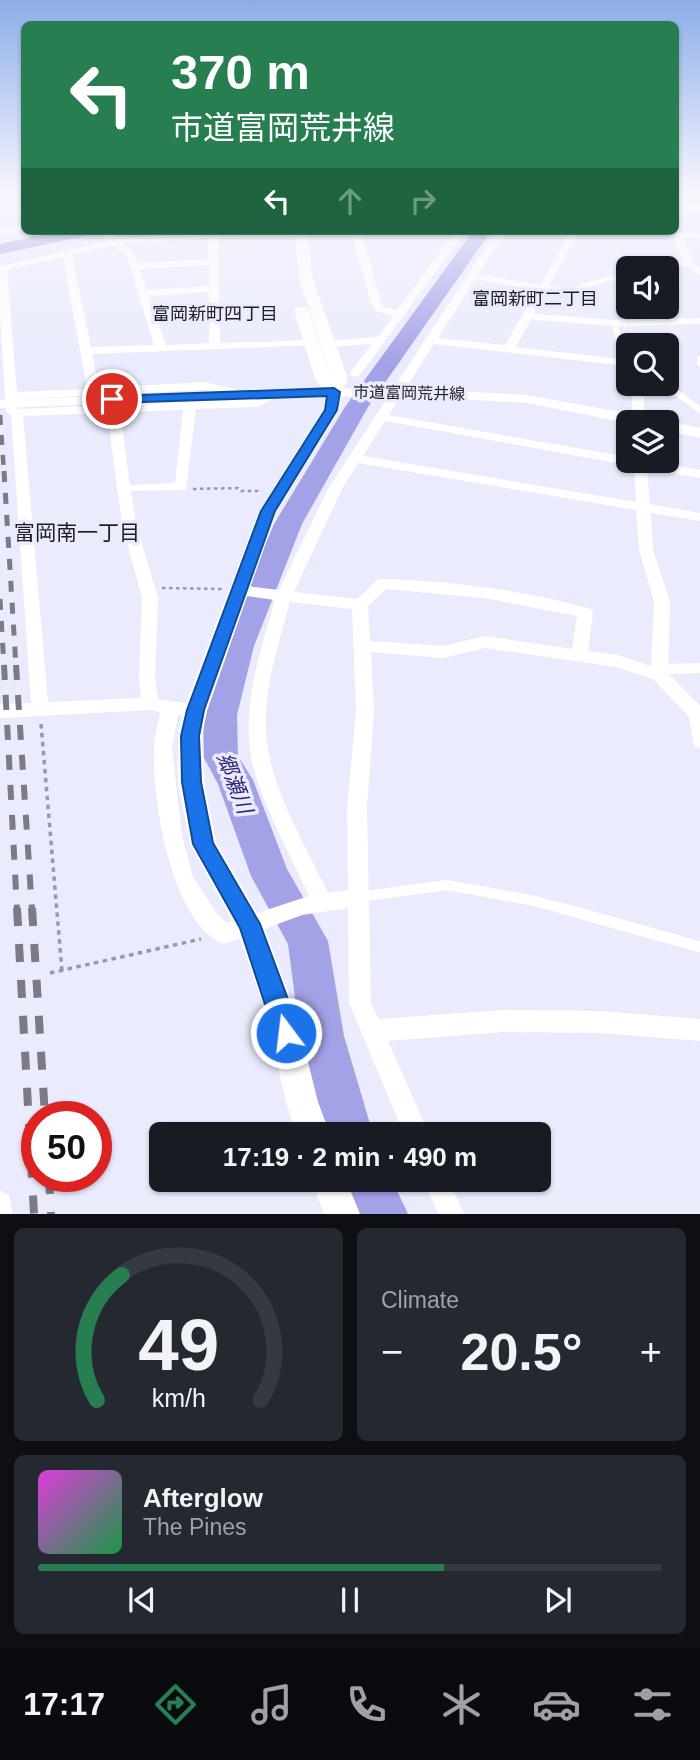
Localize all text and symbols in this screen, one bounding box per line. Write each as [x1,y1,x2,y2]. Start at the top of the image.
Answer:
text: 370 m [171,45,310,99]
icon: left [56,49,147,140]
text: 市道富岡荒井線 [171,110,395,146]
icon: left [258,182,296,220]
icon: ahead [331,182,369,220]
icon: right [404,182,442,220]
map controls [616,256,679,473]
button: sound [616,256,679,319]
district label: 富岡新町二丁目 [472,289,598,309]
district label: 富岡新町四丁目 [152,304,278,324]
button: search [616,333,679,396]
pin [82,369,142,429]
icon: arrive [93,380,131,418]
street label: 市道富岡荒井線 [353,384,465,402]
button: layers [616,410,679,473]
district label: 富岡南一丁目 [14,521,140,544]
water label: 郷瀬川 [213,749,258,818]
position arrow [249,996,323,1070]
speed limit sign: 50 [21,1101,112,1192]
text: 17:19 · 2 min · 490 m [223,1142,477,1172]
text: Climate [381,1287,459,1313]
text: 49 [138,1305,219,1386]
text: 20.5° [460,1323,583,1381]
text: − [381,1331,403,1373]
text: + [640,1331,662,1373]
text: km/h [151,1384,206,1412]
text: Afterglow [143,1483,263,1513]
text: The Pines [143,1514,247,1540]
icon: previous [123,1581,161,1619]
icon: pause [331,1581,369,1619]
icon: next [539,1581,577,1619]
icon: directions [151,1680,200,1729]
icon: music [247,1680,296,1729]
icon: phone [342,1680,391,1729]
icon: climate [437,1680,486,1729]
icon: car [532,1680,581,1729]
icon: filters [628,1680,677,1729]
text: 17:17 [23,1686,105,1722]

